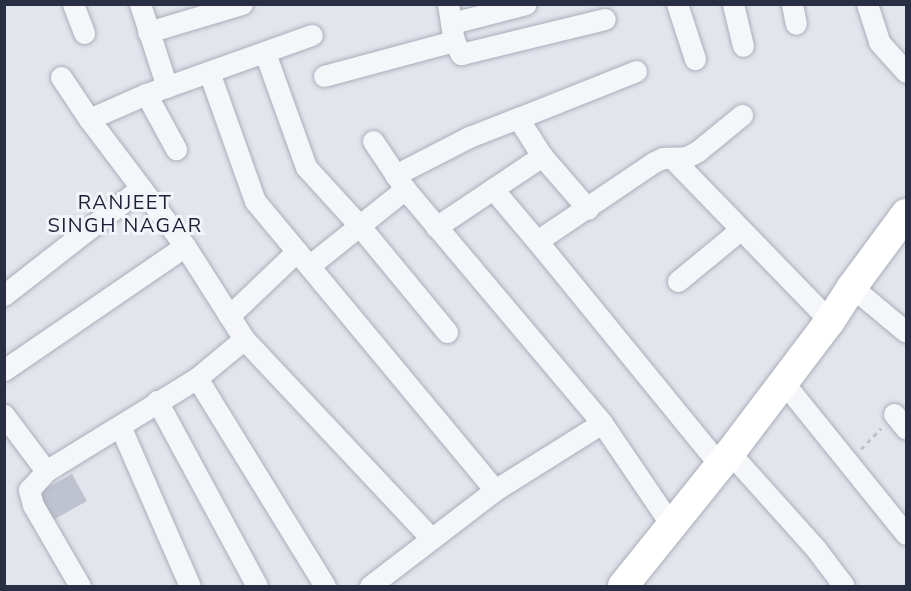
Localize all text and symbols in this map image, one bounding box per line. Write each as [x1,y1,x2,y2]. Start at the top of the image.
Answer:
district label: RANJEET SINGH NAGAR [47,191,203,238]

